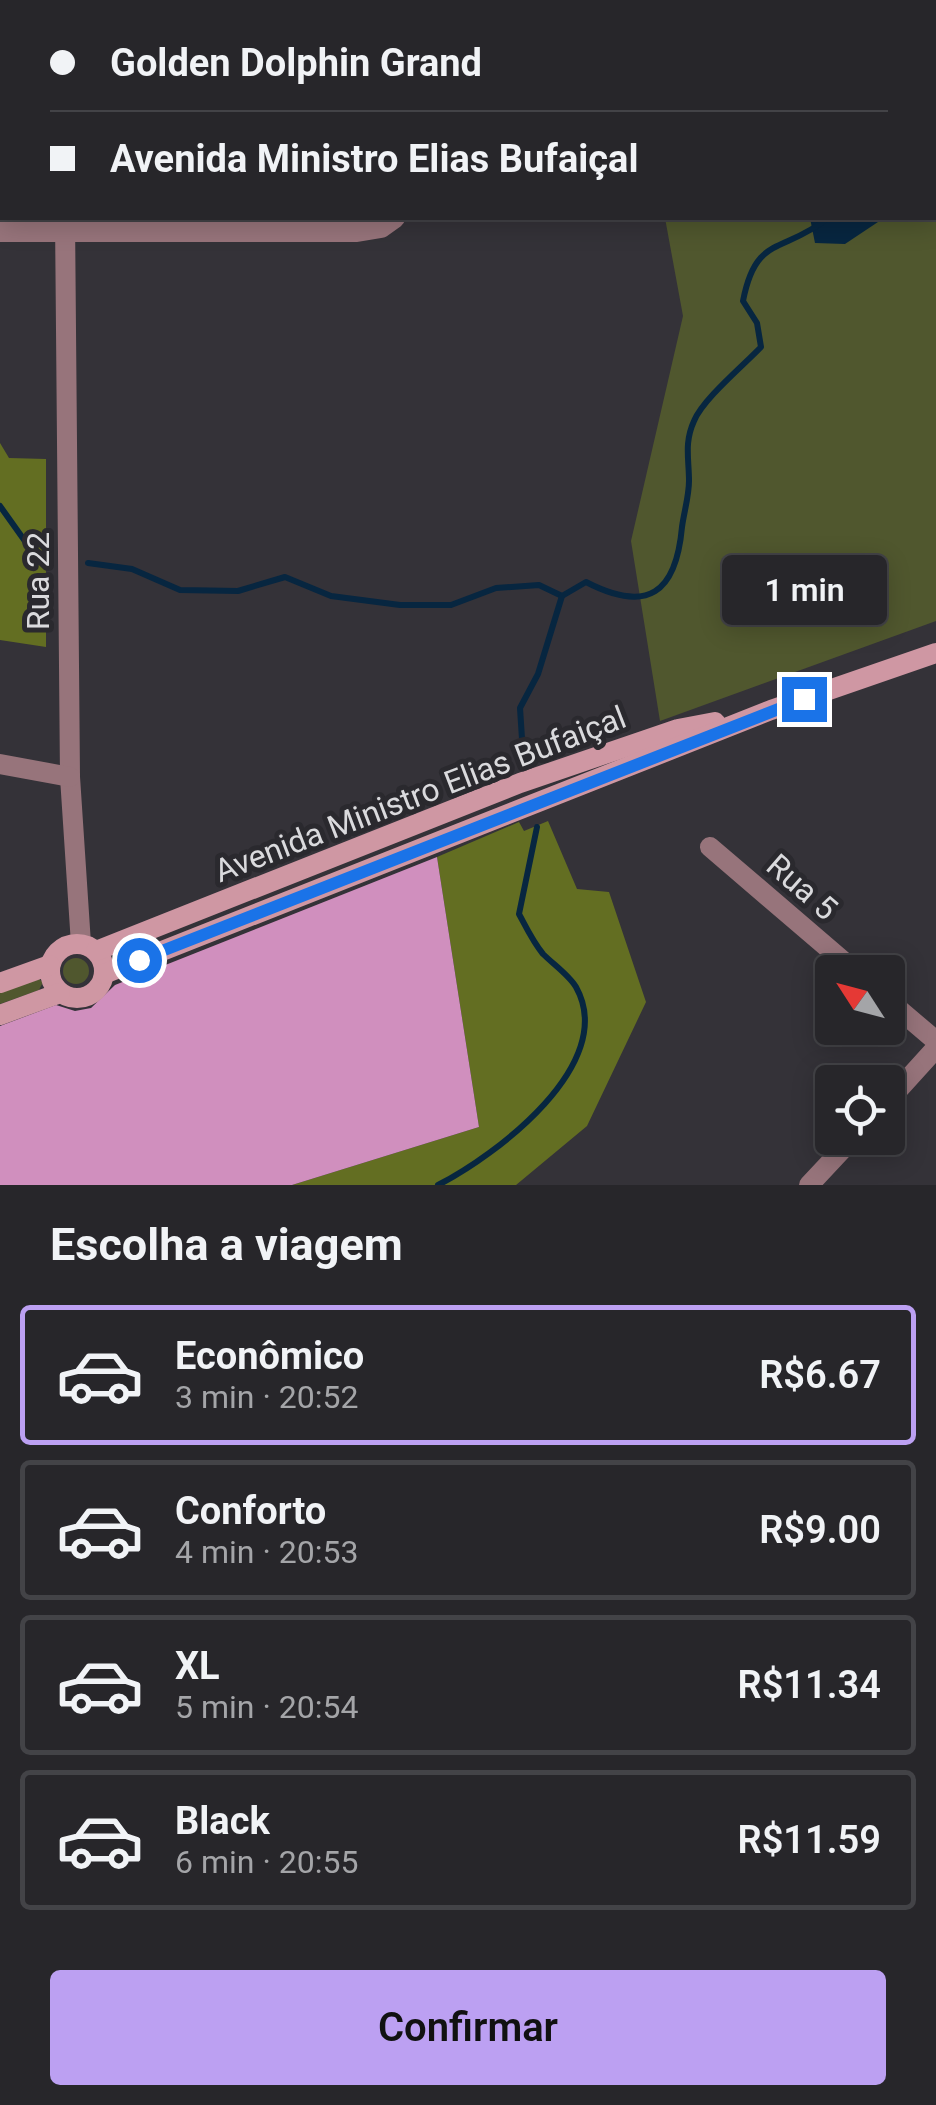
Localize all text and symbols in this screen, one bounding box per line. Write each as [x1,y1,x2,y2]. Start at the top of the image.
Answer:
text: Golden Dolphin Grand [110,41,482,85]
text: Avenida Ministro Elias Bufaiçal [110,137,638,181]
street label: Rua 22 [19,532,57,630]
callout: 1 min [722,554,886,624]
text: 1 min [764,571,845,609]
route end [782,677,827,722]
street label: Avenida Ministro Elias Bufaiçal [209,698,631,890]
street label: Rua 5 [759,846,845,928]
route start [117,938,162,983]
north arrow [815,955,905,1045]
map controls [815,955,905,1155]
button: locate [815,1065,905,1155]
text: Escolha a viagem [50,1218,403,1271]
icon: car [55,1330,145,1420]
text: Econômico [175,1334,364,1378]
text: R$6.67 [759,1353,881,1397]
text: 3 min · 20:52 [175,1378,358,1416]
icon: car [55,1485,145,1575]
text: Conforto [175,1489,326,1533]
text: R$9.00 [759,1508,881,1552]
text: 4 min · 20:53 [175,1533,358,1571]
icon: car [55,1640,145,1730]
text: XL [175,1644,220,1688]
text: R$11.34 [738,1663,881,1707]
text: 5 min · 20:54 [175,1688,358,1726]
icon: car [55,1795,145,1885]
text: Black [175,1799,270,1843]
text: R$11.59 [738,1818,881,1862]
text: 6 min · 20:55 [175,1843,358,1881]
button: Confirmar [50,1970,886,2085]

